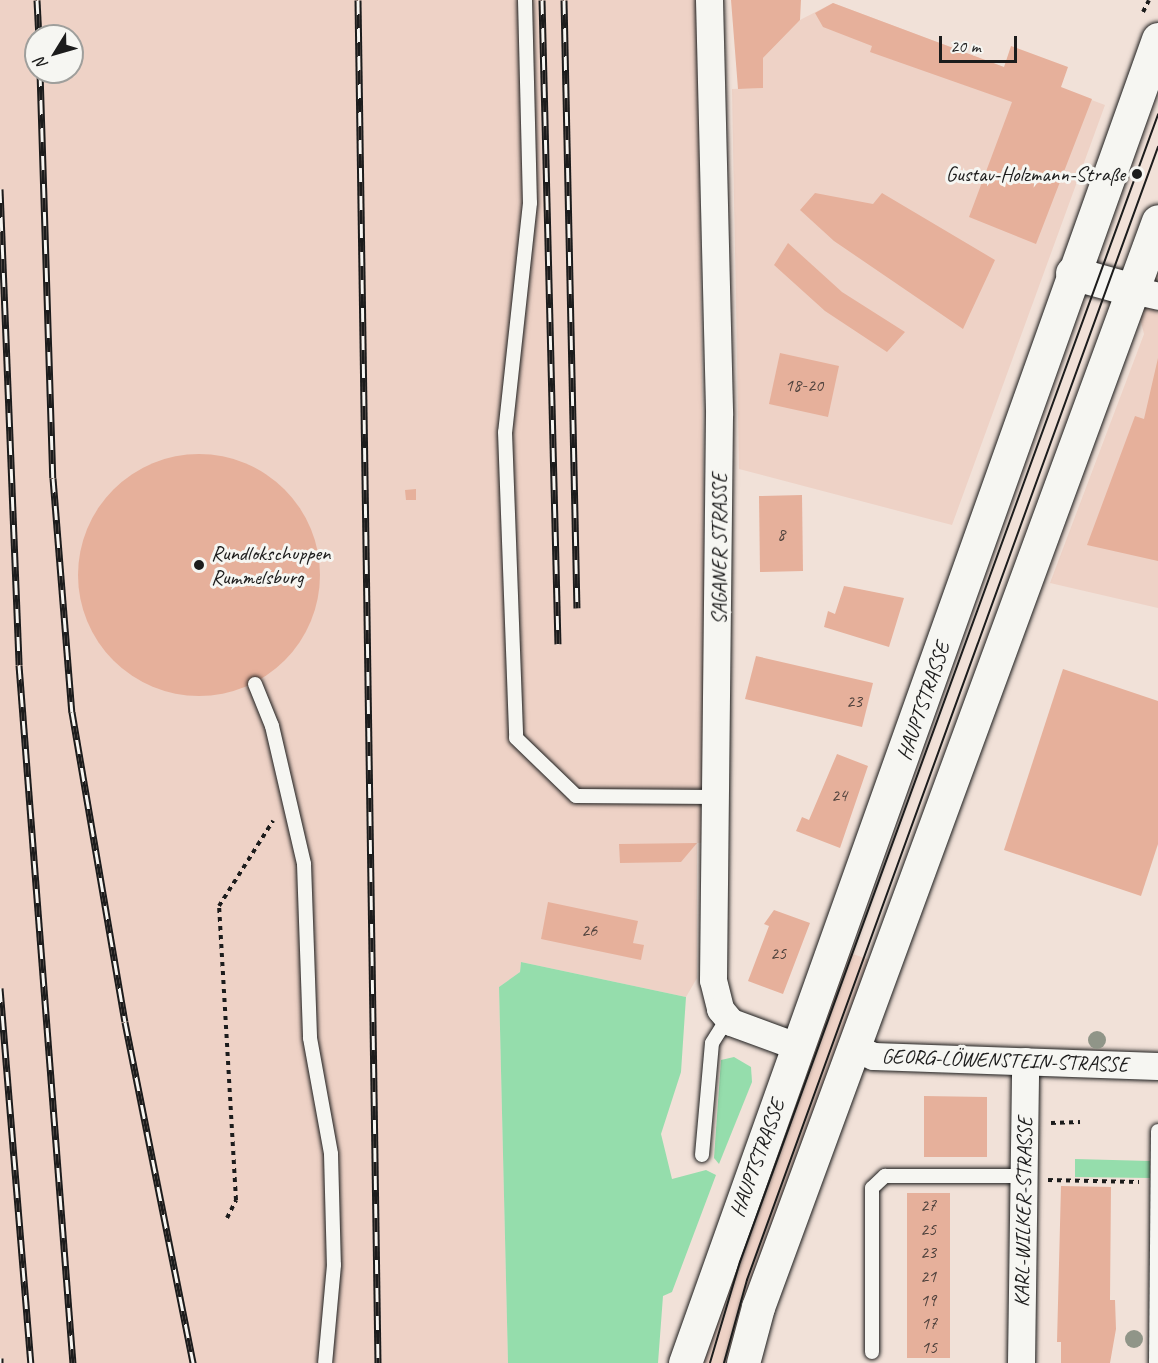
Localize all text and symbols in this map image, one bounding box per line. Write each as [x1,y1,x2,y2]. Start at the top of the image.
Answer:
north arrow [24,24,84,84]
scale bar [942,24,1020,62]
text: 20 m [950,35,981,57]
text: N [30,54,52,74]
place label: Gustav-Holzmann-Straße [946,161,1125,187]
marker: Gustav-Holzmann-Straße [1130,167,1144,181]
house number: 18-20 [785,374,823,396]
street label: SAGANER STRASSE [706,473,732,625]
house number: 8 [777,523,785,545]
place label: Rundlokschuppen Rummelsburg [211,540,330,590]
marker: Rundlokschuppen Rummelsburg [192,558,206,572]
street label: HAUPTSTRASSE [891,639,955,763]
house number: 23 [846,690,862,712]
house number: 24 [831,784,847,806]
house number: 26 [581,919,597,941]
house number: 25 [770,942,786,964]
street label: GEORG-LÖWENSTEIN-STRASSE [881,1043,1129,1077]
street label: HAUPTSTRASSE [724,1096,790,1220]
street label: KARL-WILKER-STRASSE [1009,1117,1037,1307]
house number: 27 [920,1194,936,1216]
house number: 25 [920,1218,936,1240]
house number: 23 [920,1241,936,1263]
house number: 21 [920,1265,936,1287]
house number: 19 [920,1289,936,1311]
house number: 17 [921,1312,937,1334]
house number: 15 [921,1336,937,1358]

